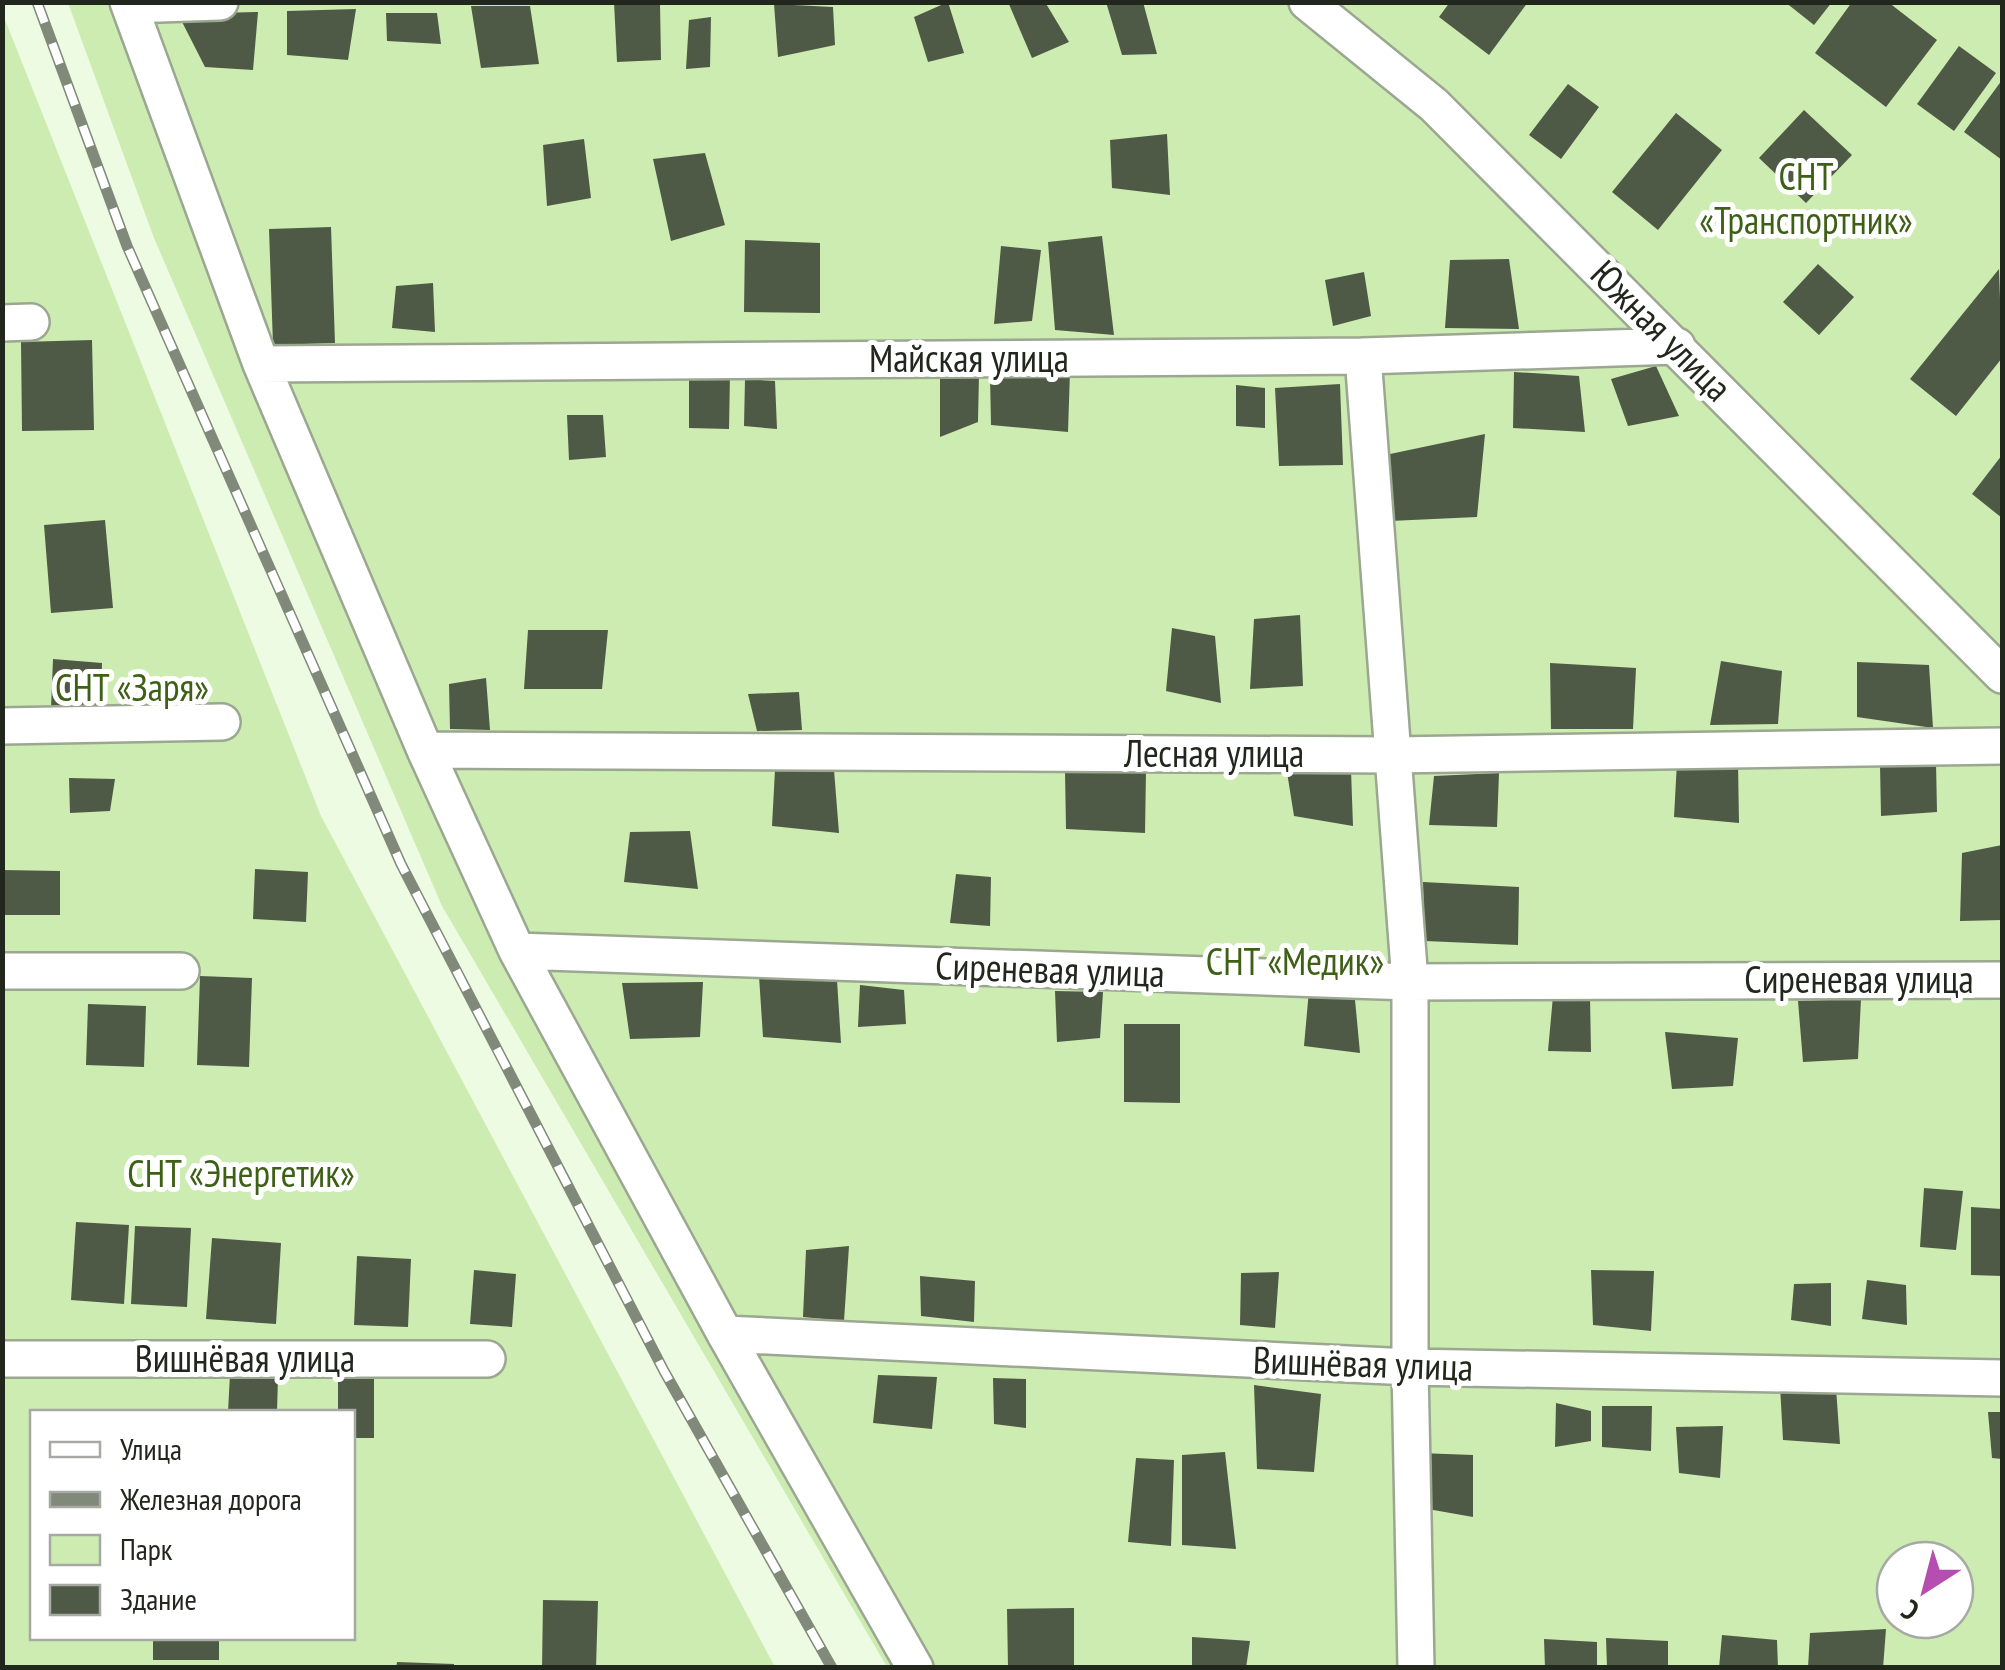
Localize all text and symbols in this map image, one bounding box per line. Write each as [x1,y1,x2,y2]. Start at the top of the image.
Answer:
park label: СНТ «Транспортник» [1699,151,1913,244]
street label: Южная улица [1581,249,1743,411]
street label: Майская улица [869,333,1069,382]
park label: СНТ «Заря» [55,662,209,711]
street label: Лесная улица [1123,728,1304,777]
park label: СНТ «Медик» [1206,936,1384,985]
street label: Сиреневая улица [935,940,1166,997]
street label: Сиреневая улица [1744,954,1974,1003]
park label: СНТ «Энергетик» [127,1148,355,1197]
street label: Вишнёвая улица [135,1333,355,1382]
street label: Вишнёвая улица [1252,1334,1474,1391]
legend [30,1410,355,1640]
text: Улица [120,1429,182,1468]
text: Железная дорога [119,1479,302,1518]
text: Парк [120,1529,173,1568]
north arrow [1875,1540,1975,1640]
text: Здание [120,1579,197,1618]
text: С [1894,1592,1926,1629]

